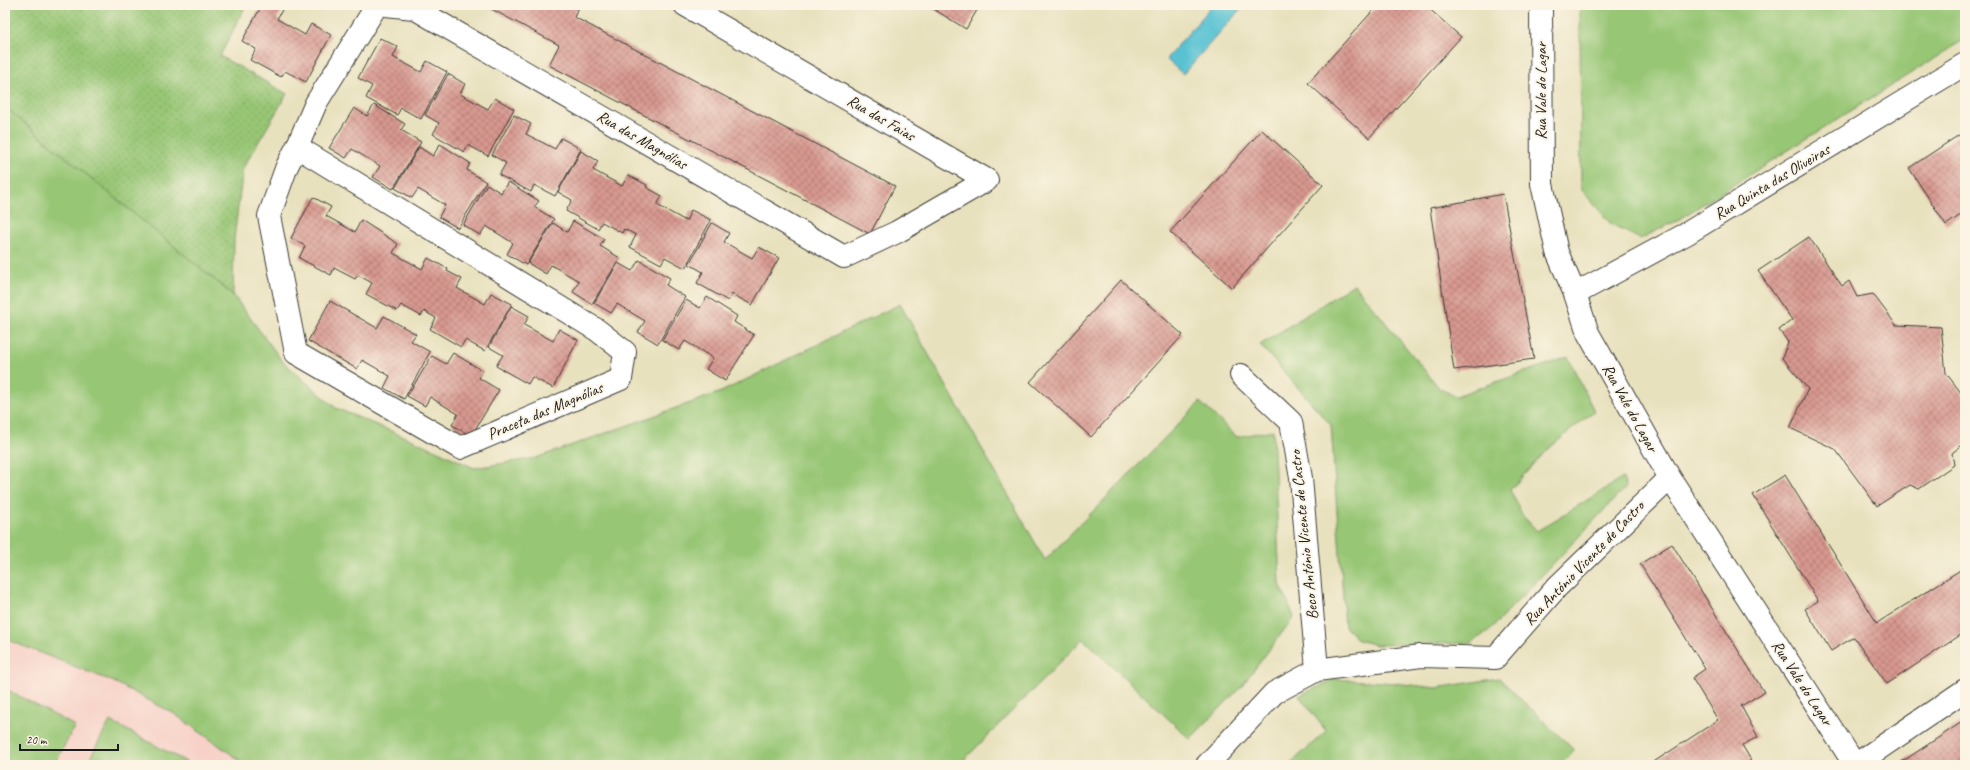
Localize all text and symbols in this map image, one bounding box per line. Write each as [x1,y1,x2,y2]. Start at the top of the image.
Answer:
street label: Rua Vale do Lagar [1531,40,1551,140]
street label: Rua das Faias [843,91,920,146]
street label: Rua das Magnólias [593,106,692,175]
street label: Rua Quinta das Oliveiras [1711,139,1835,224]
street label: Rua Vale do Lagar [1598,361,1663,457]
street label: Praceta das Magnólias [484,377,607,444]
street label: Beco António Vicente de Castro [1285,447,1323,621]
street label: Rua António Vicente de Castro [1519,495,1650,629]
street label: Rua Vale do Lagar [1767,637,1838,731]
scale bar [20,726,118,752]
text: 20 m [26,732,48,748]

